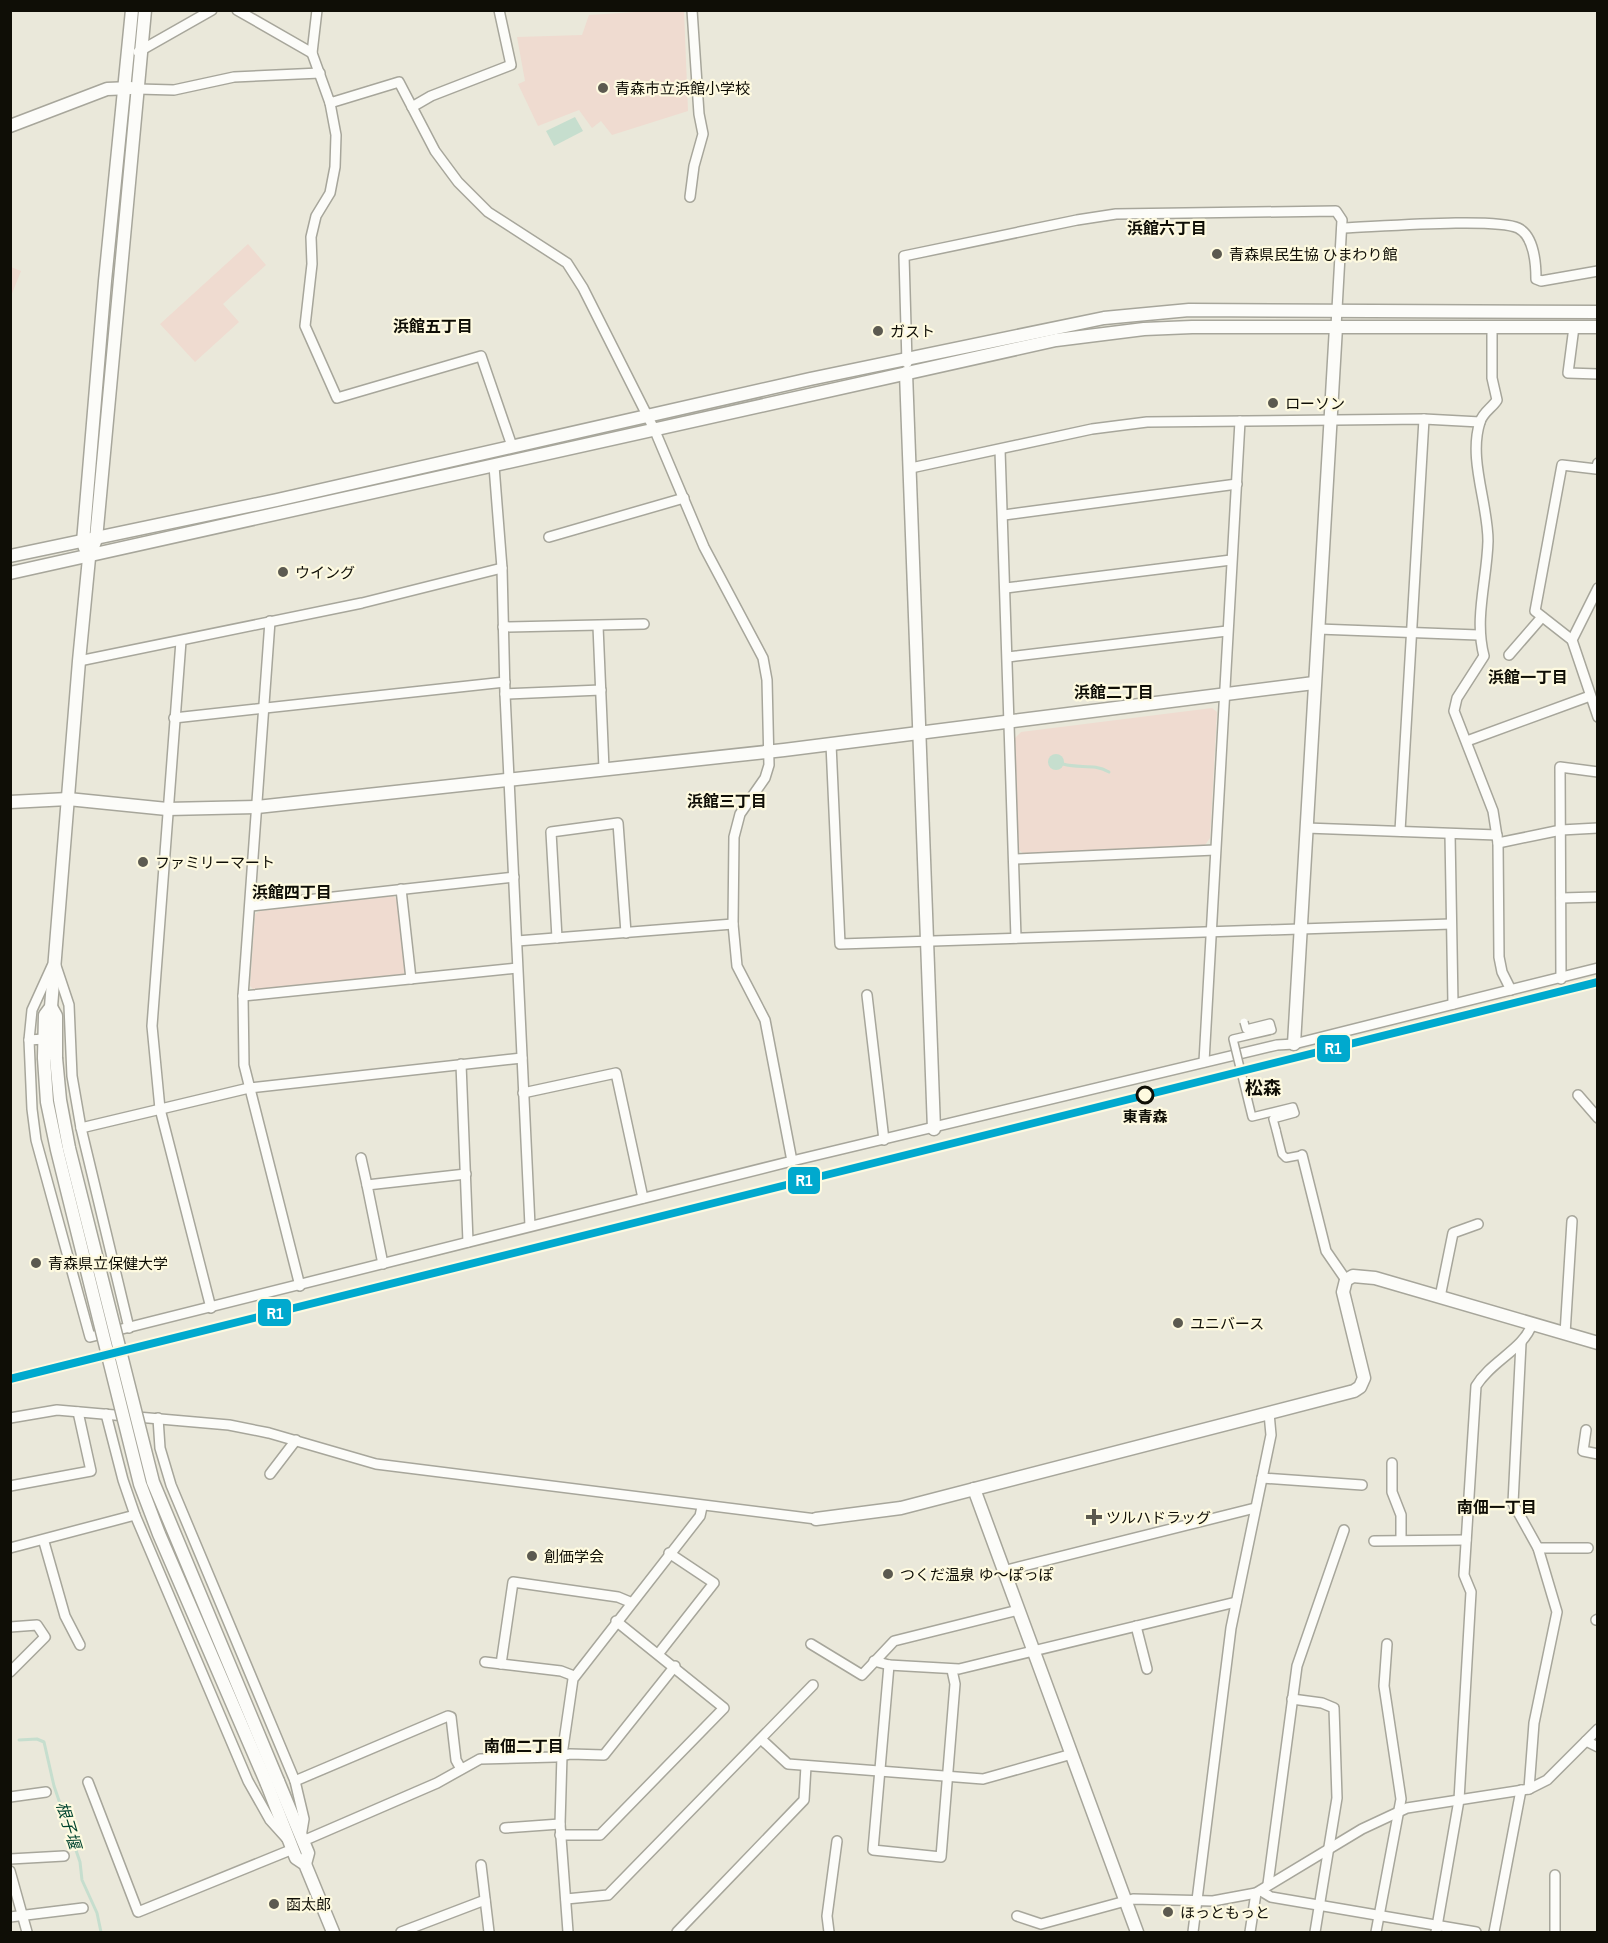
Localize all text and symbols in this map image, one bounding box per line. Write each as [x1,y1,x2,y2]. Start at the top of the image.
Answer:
place label: 青森市立浜館小学校 [615,78,750,99]
marker: 青森市立浜館小学校 [596,81,610,95]
district label: 浜館六丁目 [1127,217,1207,239]
place label: 青森県民生協 ひまわり館 [1229,244,1397,265]
marker: 青森県民生協 ひまわり館 [1210,247,1224,261]
district label: 浜館五丁目 [393,315,473,337]
place label: ガスト [890,321,935,342]
marker: ガスト [871,324,885,338]
place label: ローソン [1285,393,1345,414]
marker: ローソン [1266,396,1280,410]
place label: ウイング [295,562,355,583]
marker: ウイング [276,565,290,579]
district label: 浜館一丁目 [1488,666,1568,688]
district label: 浜館二丁目 [1074,681,1154,703]
district label: 浜館三丁目 [687,790,767,812]
place label: ファミリーマート [155,852,275,873]
marker: ファミリーマート [136,855,150,869]
district label: 浜館四丁目 [252,881,332,903]
line badge: R1 [1316,1034,1351,1063]
text: R1 [1325,1037,1342,1059]
district label: 松森 [1245,1075,1281,1100]
marker: 東青森 [1136,1086,1154,1104]
place label: 東青森 [1122,1106,1168,1127]
line badge: R1 [787,1166,821,1195]
text: R1 [796,1169,813,1191]
place label: 青森県立保健大学 [48,1253,168,1274]
marker: 青森県立保健大学 [29,1256,43,1270]
line badge: R1 [257,1298,292,1327]
text: R1 [267,1302,284,1324]
place label: ユニバース [1190,1313,1264,1334]
marker: ユニバース [1171,1316,1185,1330]
district label: 南佃一丁目 [1457,1496,1537,1518]
place label: ツルハドラッグ [1106,1507,1211,1528]
marker: ツルハドラッグ [1087,1510,1101,1524]
place label: 創価学会 [544,1546,604,1567]
marker: 創価学会 [525,1549,539,1563]
place label: つくだ温泉 ゆ～ぽっぽ [900,1564,1053,1585]
marker: つくだ温泉 ゆ～ぽっぽ [881,1567,895,1581]
district label: 南佃二丁目 [484,1735,564,1757]
water label: 根子堰 [51,1799,87,1854]
place label: 函太郎 [286,1894,331,1915]
marker: 函太郎 [267,1897,281,1911]
place label: ほっともっと [1180,1902,1270,1923]
marker: ほっともっと [1161,1905,1175,1919]

